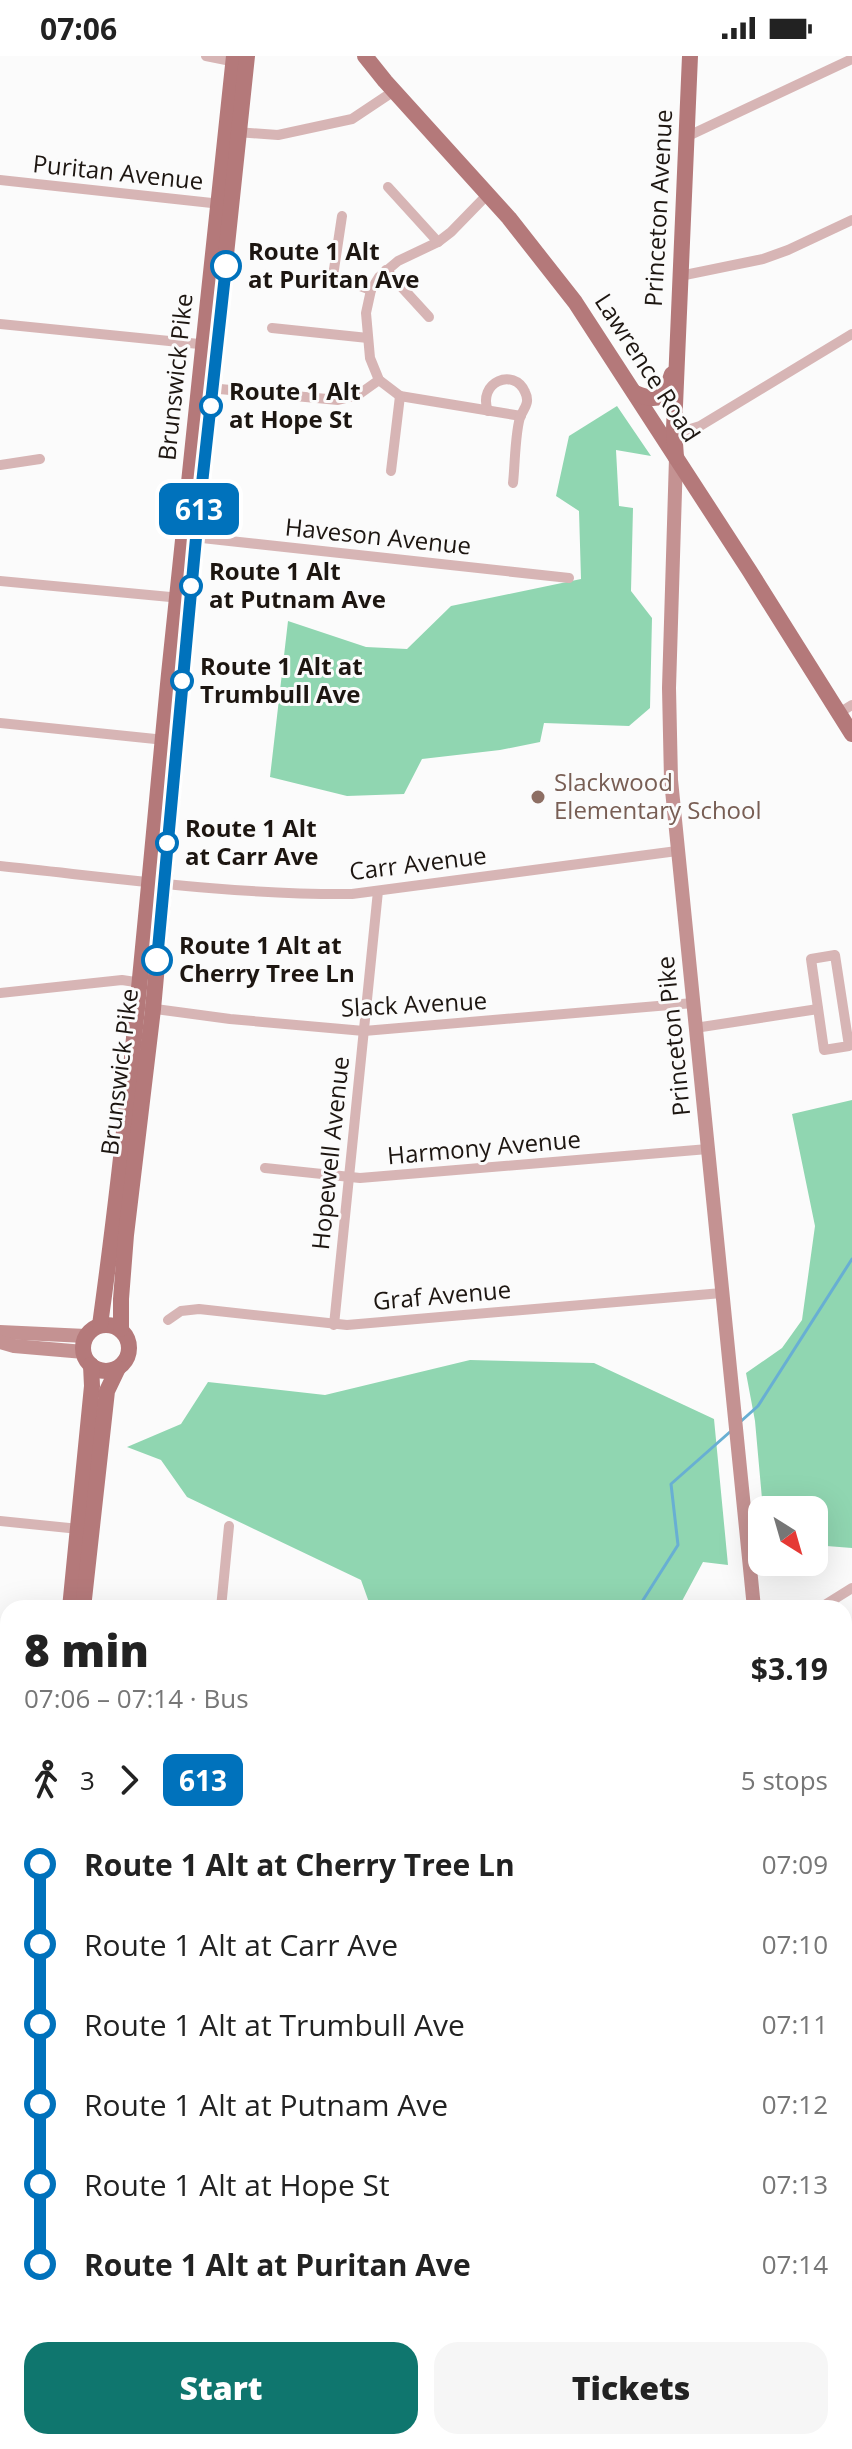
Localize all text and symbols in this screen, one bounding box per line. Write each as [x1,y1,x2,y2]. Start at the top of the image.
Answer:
text: 07:06 [40,8,117,49]
street label: Princeton Avenue [636,108,679,307]
street label: Puritan Avenue [31,146,205,197]
place label: Route 1 Alt at Puritan Ave [248,234,420,295]
marker: Route 1 Alt at Puritan Ave [211,251,241,281]
street label: Lawrence Road [588,287,709,448]
street label: Brunswick Pike [149,292,200,462]
place label: Route 1 Alt at Hope St [229,374,361,435]
marker: Route 1 Alt at Hope St [200,395,222,417]
line badge: 613 [153,483,245,535]
text: 613 [175,490,223,528]
street label: Haveson Avenue [283,509,473,562]
place label: Route 1 Alt at Putnam Ave [209,554,386,615]
marker: Route 1 Alt at Putnam Ave [180,575,202,597]
place label: Route 1 Alt at Trumbull Ave [200,649,363,710]
marker: Route 1 Alt at Trumbull Ave [171,670,193,692]
place label: Slackwood Elementary School [554,765,762,826]
marker: Slackwood Elementary School [529,788,547,806]
place label: Route 1 Alt at Carr Ave [185,811,318,872]
marker: Route 1 Alt at Carr Ave [156,832,178,854]
street label: Carr Avenue [347,838,488,887]
place label: Route 1 Alt at Cherry Tree Ln [179,928,355,989]
marker: Route 1 Alt at Cherry Tree Ln [142,945,172,975]
street label: Princeton Pike [648,955,697,1118]
street label: Slack Avenue [340,983,488,1024]
street label: Brunswick Pike [92,987,145,1157]
street label: Hopewell Avenue [303,1055,356,1251]
street label: Harmony Avenue [386,1122,582,1171]
street label: Graf Avenue [371,1272,512,1317]
north arrow [748,1496,828,1576]
map controls [748,1496,828,1576]
text: 8 min [24,1620,149,1680]
text: $3.19 [751,1648,828,1689]
text: 07:06 – 07:14 · Bus [24,1680,249,1716]
icon: walk [24,1758,68,1802]
icon: forward [107,1758,151,1802]
text: 613 [179,1761,227,1799]
text: 3 [80,1762,95,1798]
text: 5 stops [741,1762,828,1798]
text: Route 1 Alt at Cherry Tree Ln [84,1844,515,1885]
text: 07:09 [762,1846,828,1882]
text: Route 1 Alt at Carr Ave [84,1924,398,1965]
text: 07:10 [762,1926,828,1962]
text: Route 1 Alt at Trumbull Ave [84,2004,465,2045]
text: 07:11 [762,2006,828,2042]
text: Route 1 Alt at Putnam Ave [84,2084,448,2125]
text: 07:12 [762,2086,828,2122]
text: Route 1 Alt at Hope St [84,2164,390,2205]
text: 07:13 [762,2166,828,2202]
text: Route 1 Alt at Puritan Ave [84,2244,471,2285]
text: 07:14 [762,2246,828,2282]
button: Start [24,2342,418,2434]
button: Tickets [434,2342,828,2434]

